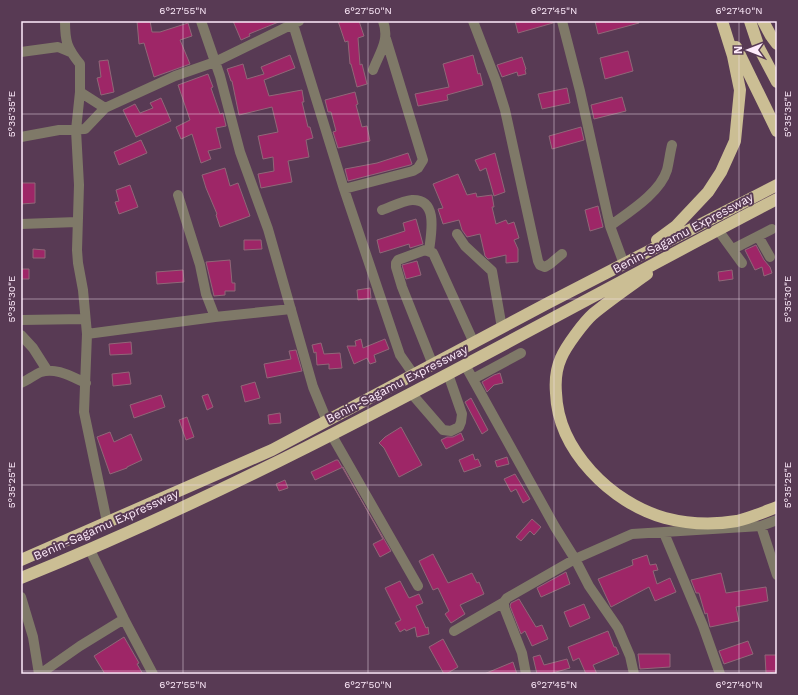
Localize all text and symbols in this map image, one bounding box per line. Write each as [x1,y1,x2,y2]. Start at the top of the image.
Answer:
text: 6°27'55"N [159,5,207,16]
text: 6°27'50"N [344,5,392,16]
text: 6°27'45"N [531,5,577,16]
text: 6°27'40"N [715,5,763,16]
north arrow [728,30,768,70]
text: N [732,46,745,54]
text: 5°35'35"E [6,91,17,137]
text: 5°35'35"E [782,91,793,137]
street label: Benin-Sagamu Expressway [610,190,756,276]
text: 5°35'30"E [6,276,17,322]
text: 5°35'30"E [782,276,793,322]
street label: Benin-Sagamu Expressway [324,342,471,426]
text: 5°35'25"E [6,462,17,508]
text: 5°35'25"E [782,462,793,508]
street label: Benin-Sagamu Expressway [31,486,181,563]
text: 6°27'55"N [159,679,207,690]
text: 6°27'50"N [344,679,392,690]
text: 6°27'45"N [531,679,577,690]
text: 6°27'40"N [715,679,763,690]

